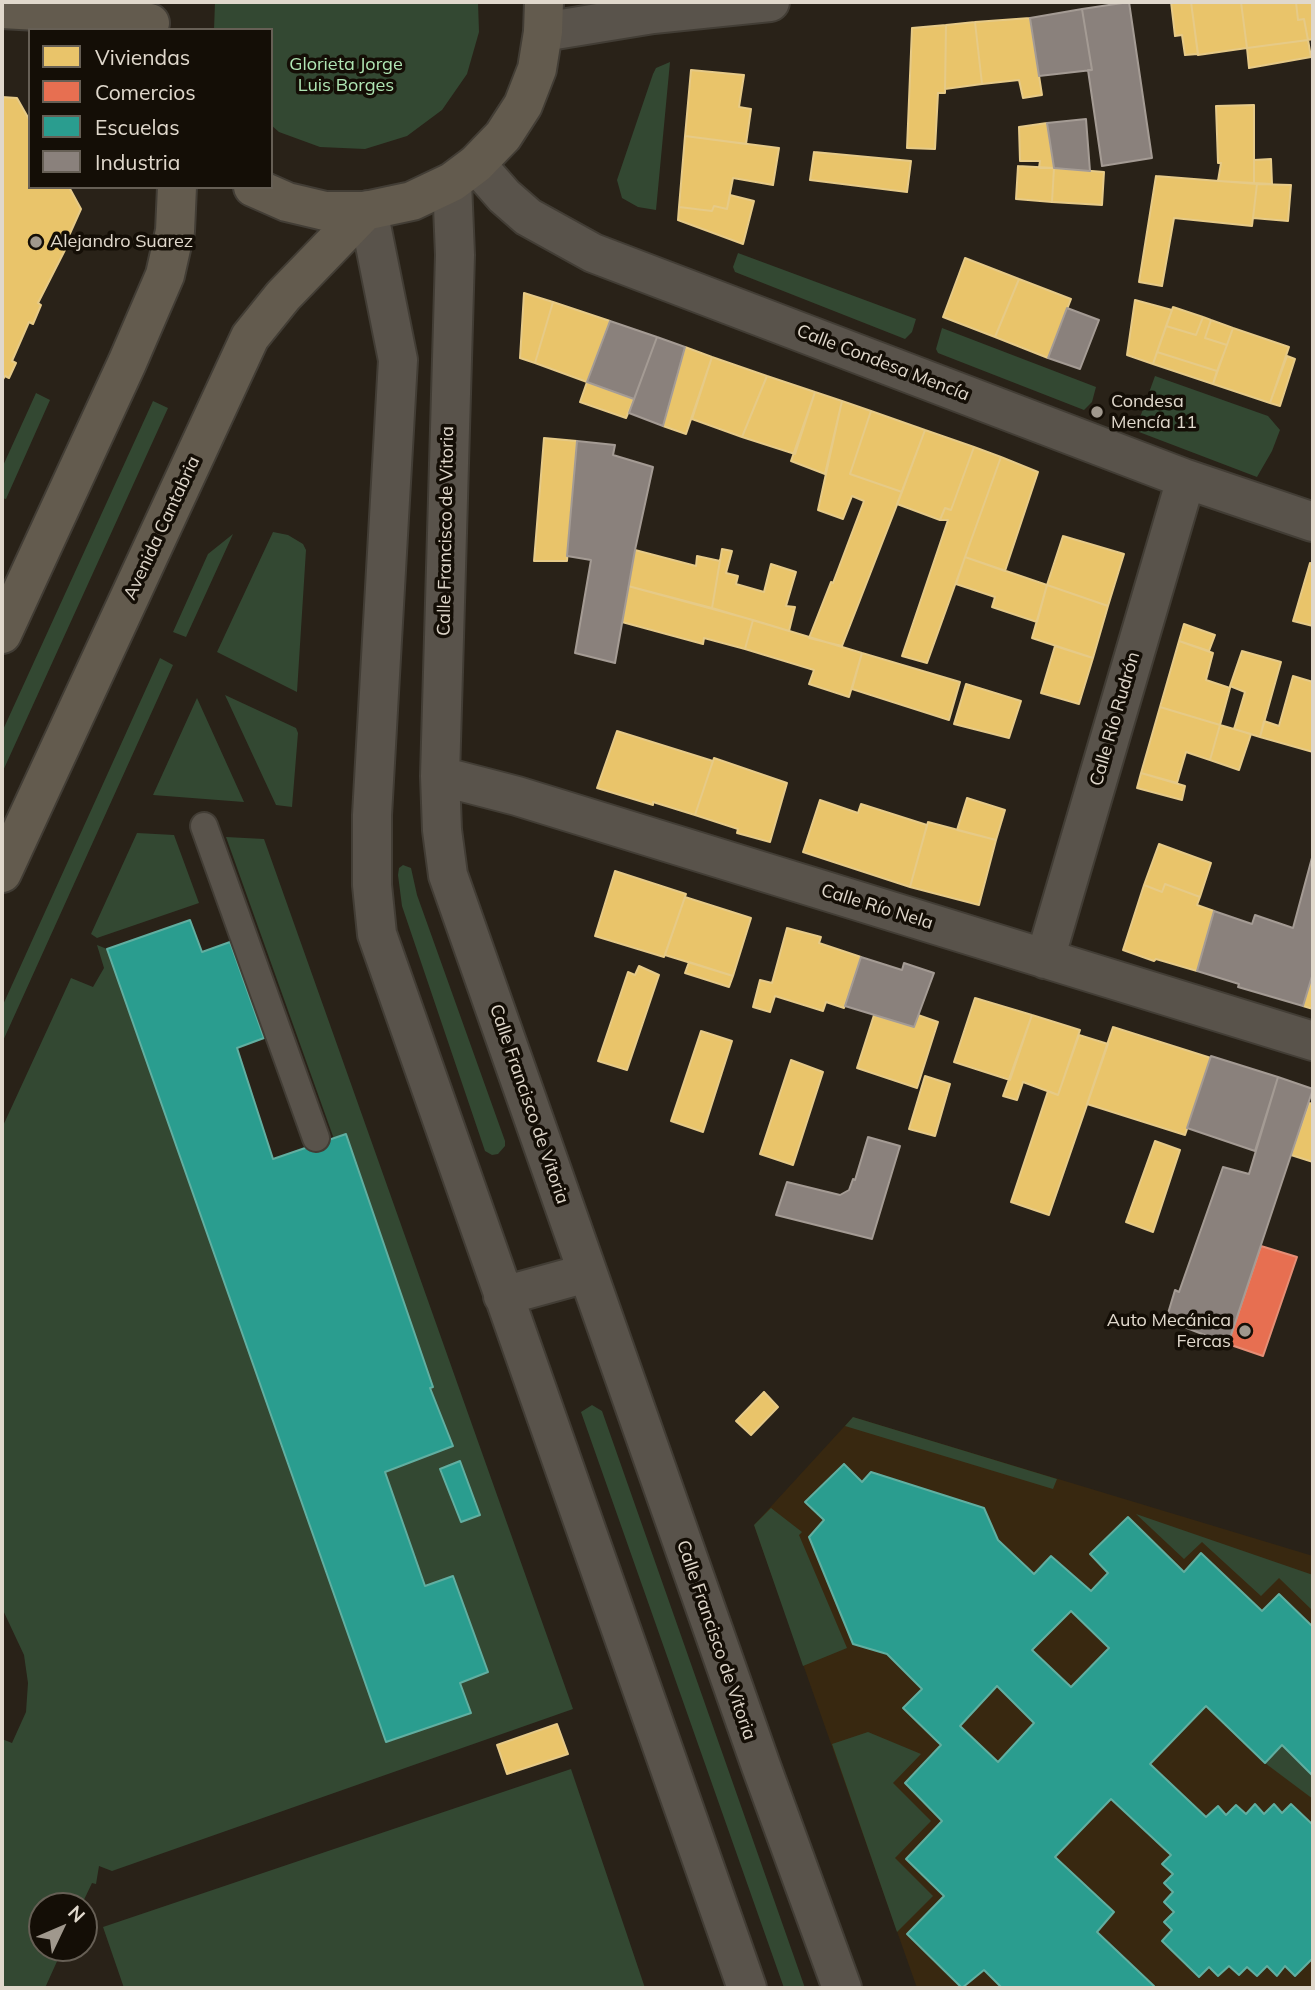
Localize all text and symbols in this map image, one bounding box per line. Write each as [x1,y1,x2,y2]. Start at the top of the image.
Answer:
legend [28,28,273,189]
text: Viviendas [95,44,190,70]
park label: Glorieta Jorge Luis Borges [289,54,403,96]
text: Comercios [95,79,196,105]
text: Escuelas [95,114,180,140]
text: Industria [95,149,180,175]
place label: Alejandro Suarez [50,231,193,253]
marker: Alejandro Suarez [28,234,44,250]
street label: Calle Condesa Mencía [794,320,972,406]
place label: Condesa Mencía 11 [1111,391,1197,434]
marker: Condesa Mencía 11 [1089,404,1105,420]
street label: Calle Francisco de Vitoria [433,426,459,636]
street label: Avenida Cantabria [119,453,205,603]
street label: Calle Río Rudrón [1086,649,1144,789]
street label: Calle Río Nela [818,880,936,934]
street label: Calle Francisco de Vitoria [485,1001,573,1207]
place label: Auto Mecánica Fercas [1107,1310,1231,1352]
marker: Auto Mecánica Fercas [1237,1323,1253,1339]
street label: Calle Francisco de Vitoria [672,1537,760,1743]
north arrow [28,1892,98,1962]
text: N [63,1900,90,1927]

